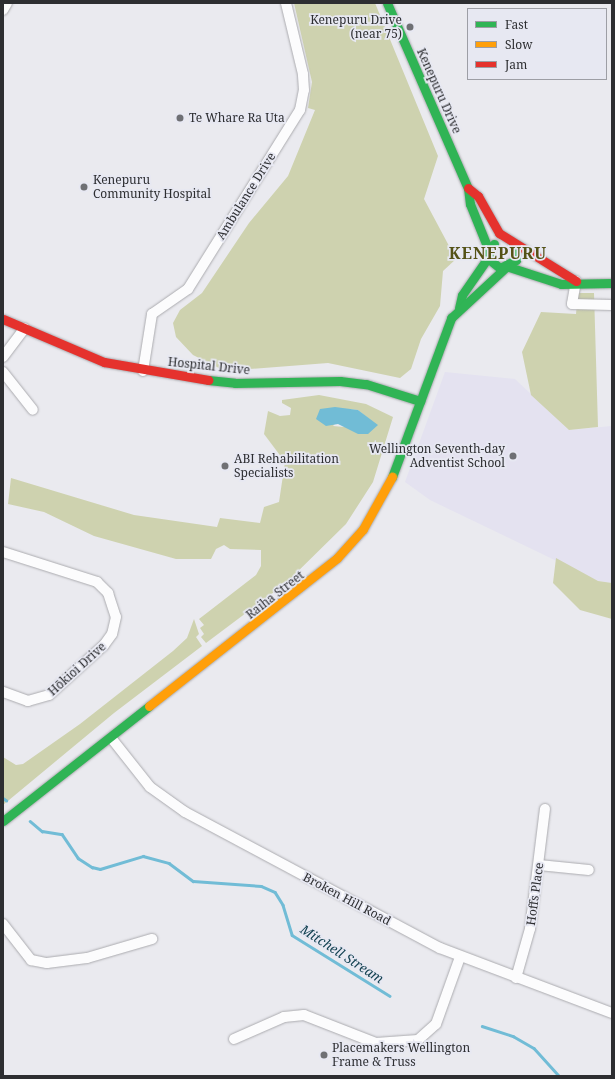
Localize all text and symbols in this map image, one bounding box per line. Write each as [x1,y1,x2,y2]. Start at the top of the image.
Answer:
legend [467,8,607,80]
place label: Kenepuru Drive (near 75) [310,13,402,41]
text: Fast [505,16,528,33]
marker: Kenepuru Drive (near 75) [405,22,415,32]
text: Slow [505,36,533,53]
street label: Kenepuru Drive [414,46,464,136]
text: Jam [505,56,527,73]
place label: Te Whare Ra Uta [189,111,285,125]
marker: Te Whare Ra Uta [174,112,186,124]
street label: Ambulance Drive [213,150,279,242]
place label: Kenepuru Community Hospital [93,173,211,201]
marker: Kenepuru Community Hospital [78,181,90,193]
district label: KENEPURU [449,243,547,263]
street label: Hospital Drive [167,355,251,377]
place label: Wellington Seventh-day Adventist School [369,442,505,470]
marker: Wellington Seventh-day Adventist School [508,451,518,461]
place label: ABI Rehabilitation Specialists [234,452,339,480]
marker: ABI Rehabilitation Specialists [219,460,231,472]
street label: Raiha Street [243,568,307,622]
street label: Hōkioi Drive [45,639,109,699]
street label: Hoffs Place [523,862,547,926]
street label: Broken Hill Road [301,870,393,928]
water label: Mitchell Stream [297,921,387,987]
place label: Placemakers Wellington Frame & Truss [332,1041,470,1069]
marker: Placemakers Wellington Frame & Truss [319,1050,329,1060]

